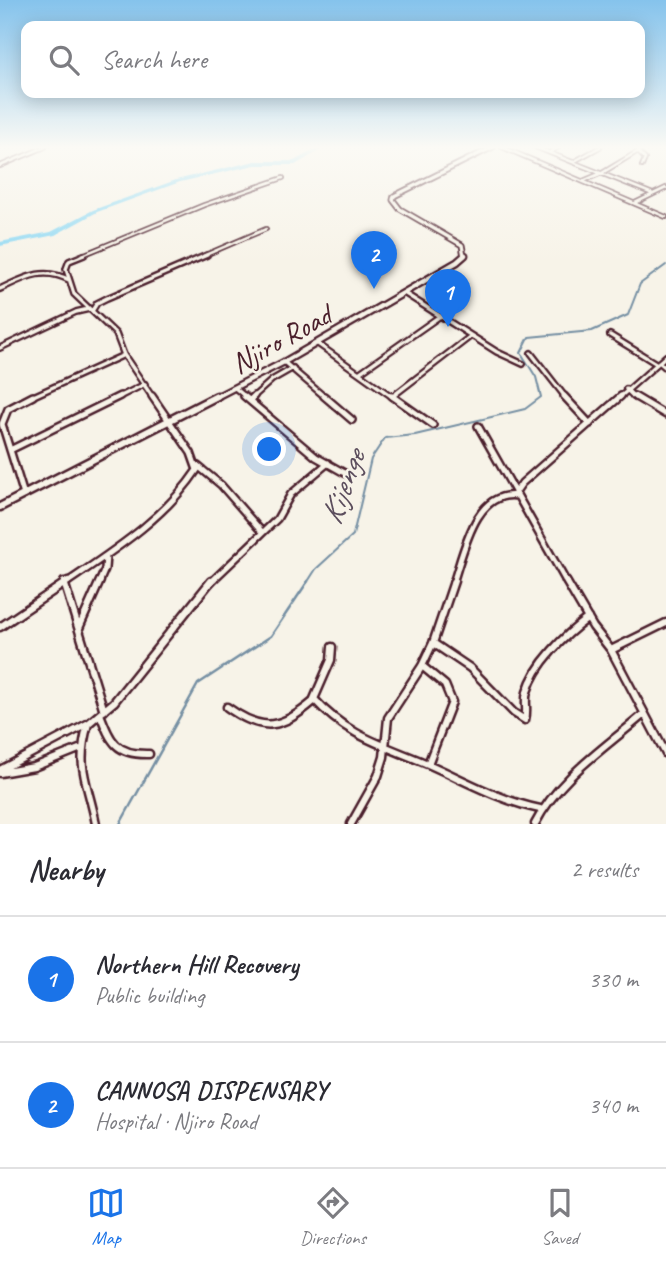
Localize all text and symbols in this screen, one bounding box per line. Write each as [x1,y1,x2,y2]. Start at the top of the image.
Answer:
search box [21,21,645,98]
icon: search [45,41,83,79]
text: Search here [101,43,207,76]
pin: 2 [351,231,397,289]
pin: 1 [425,269,471,327]
street label: Njiro Road [224,294,342,382]
your location [252,432,286,466]
water label: Kijenge [310,440,376,530]
text: Nearby [28,851,104,889]
text: 2 results [571,855,638,884]
text: Northern Hill Recovery [95,948,298,981]
text: 1 [46,965,56,994]
text: 330 m [589,965,638,994]
text: Public building [95,981,204,1010]
text: CANNOSA DISPENSARY [95,1074,327,1107]
text: 2 [46,1091,56,1120]
text: 340 m [589,1091,638,1120]
text: Hospital · Njiro Road [95,1107,257,1136]
tab: Map [87,1184,125,1250]
tab: Directions [300,1184,366,1250]
tab: Saved [541,1184,579,1250]

